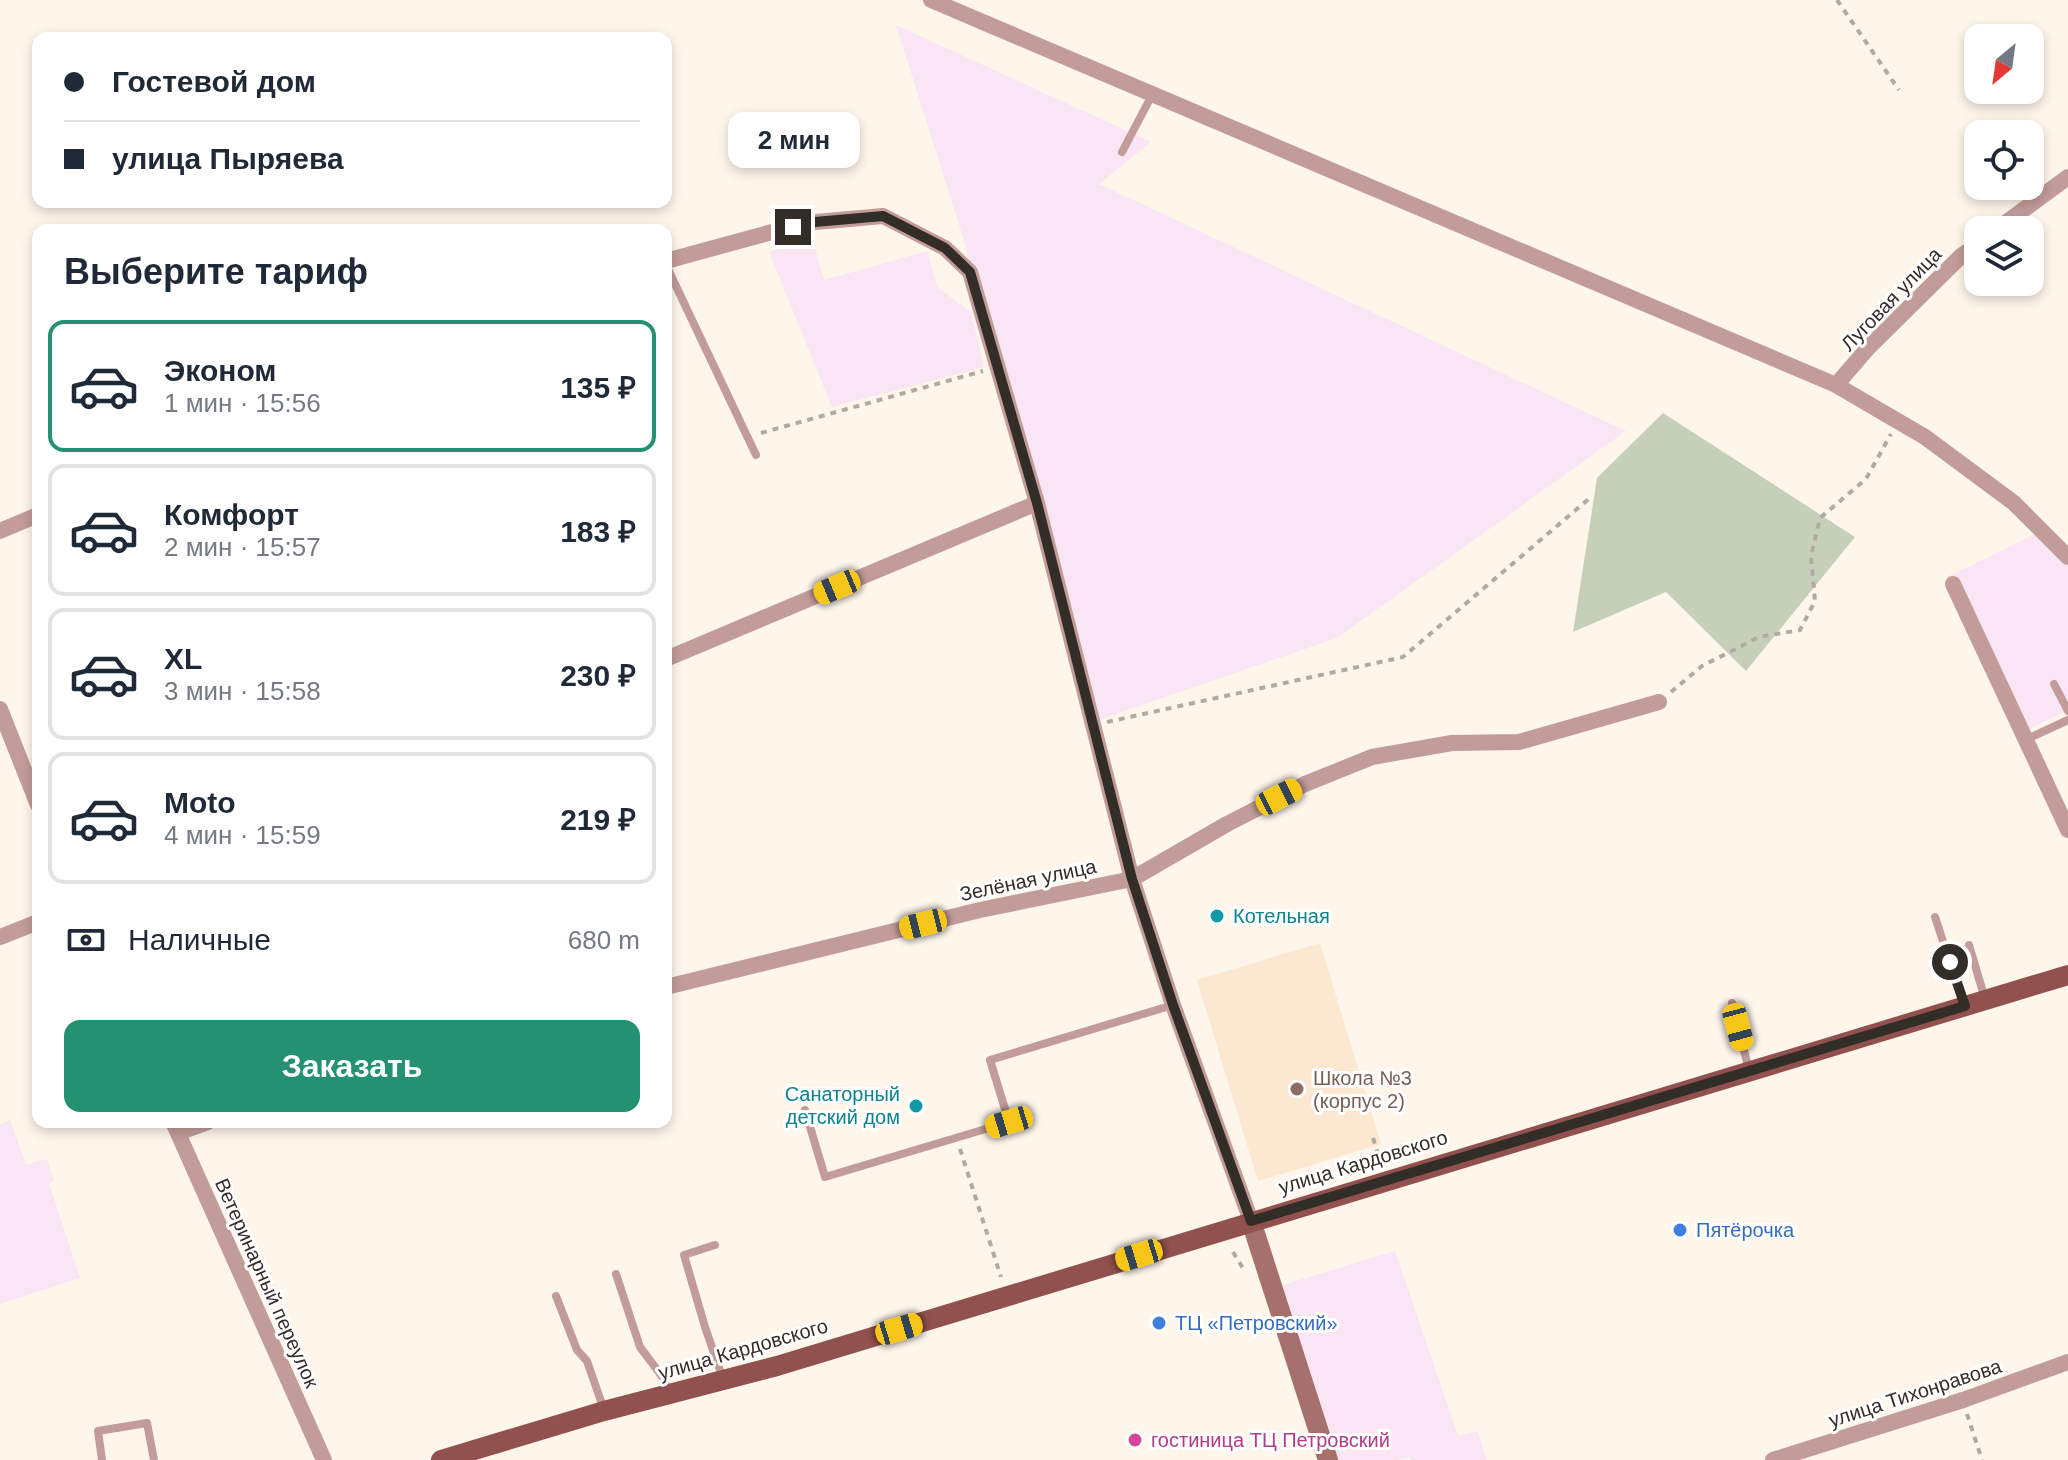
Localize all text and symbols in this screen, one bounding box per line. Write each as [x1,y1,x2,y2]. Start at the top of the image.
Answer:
north arrow [1964,24,2044,104]
map controls [1964,24,2044,296]
text: Гостевой дом [112,65,316,98]
callout: 2 мин [727,111,859,167]
button: locate [1964,120,2044,200]
text: 2 мин [758,125,830,155]
text: улица Пыряева [112,142,344,175]
route end [775,209,811,245]
button: layers [1964,216,2044,296]
street label: Луговая улица [1836,242,1946,355]
text: Выберите тариф [64,251,368,292]
icon: car [68,350,140,422]
text: Эконом [164,354,277,387]
text: 135 ₽ [560,371,636,404]
text: 1 мин · 15:56 [164,388,321,418]
icon: car [68,494,140,566]
text: Комфорт [164,498,299,531]
text: 183 ₽ [560,515,636,548]
text: 2 мин · 15:57 [164,532,321,562]
car [810,567,864,607]
icon: car [68,638,140,710]
text: XL [164,642,202,675]
text: 230 ₽ [560,659,636,692]
text: 3 мин · 15:58 [164,676,321,706]
car [1252,775,1306,819]
icon: car [68,782,140,854]
text: Moto [164,786,236,819]
text: 219 ₽ [560,803,636,836]
text: 4 мин · 15:59 [164,820,321,850]
street label: Зелёная улица [958,855,1099,905]
place label: Котельная [1233,905,1330,927]
car [897,907,949,941]
marker: Котельная [1208,907,1226,925]
icon: cash [64,918,108,962]
text: Наличные [128,923,271,956]
text: 680 m [568,925,640,955]
route start [1932,944,1968,980]
car [1720,1001,1756,1053]
button: Заказать [64,1020,640,1112]
place label: Школа №3 (корпус 2) [1313,1067,1412,1112]
marker: Школа №3 (корпус 2) [1288,1080,1306,1098]
place label: Санаторный детский дом [785,1083,900,1128]
marker: Санаторный детский дом [907,1097,925,1115]
car [983,1104,1035,1140]
street label: улица Кардовского [1276,1126,1450,1198]
street label: Ветеринарный переулок [211,1175,323,1391]
place label: Пятёрочка [1696,1219,1795,1241]
marker: Пятёрочка [1671,1221,1689,1239]
car [1113,1237,1165,1273]
car [873,1311,925,1347]
place label: ТЦ «Петровский» [1175,1312,1338,1334]
street label: улица Кардовского [656,1314,830,1384]
marker: ТЦ «Петровский» [1150,1314,1168,1332]
street label: улица Тихонравова [1826,1354,2005,1431]
place label: гостиница ТЦ Петровский [1151,1429,1390,1451]
marker: гостиница ТЦ Петровский [1126,1431,1144,1449]

